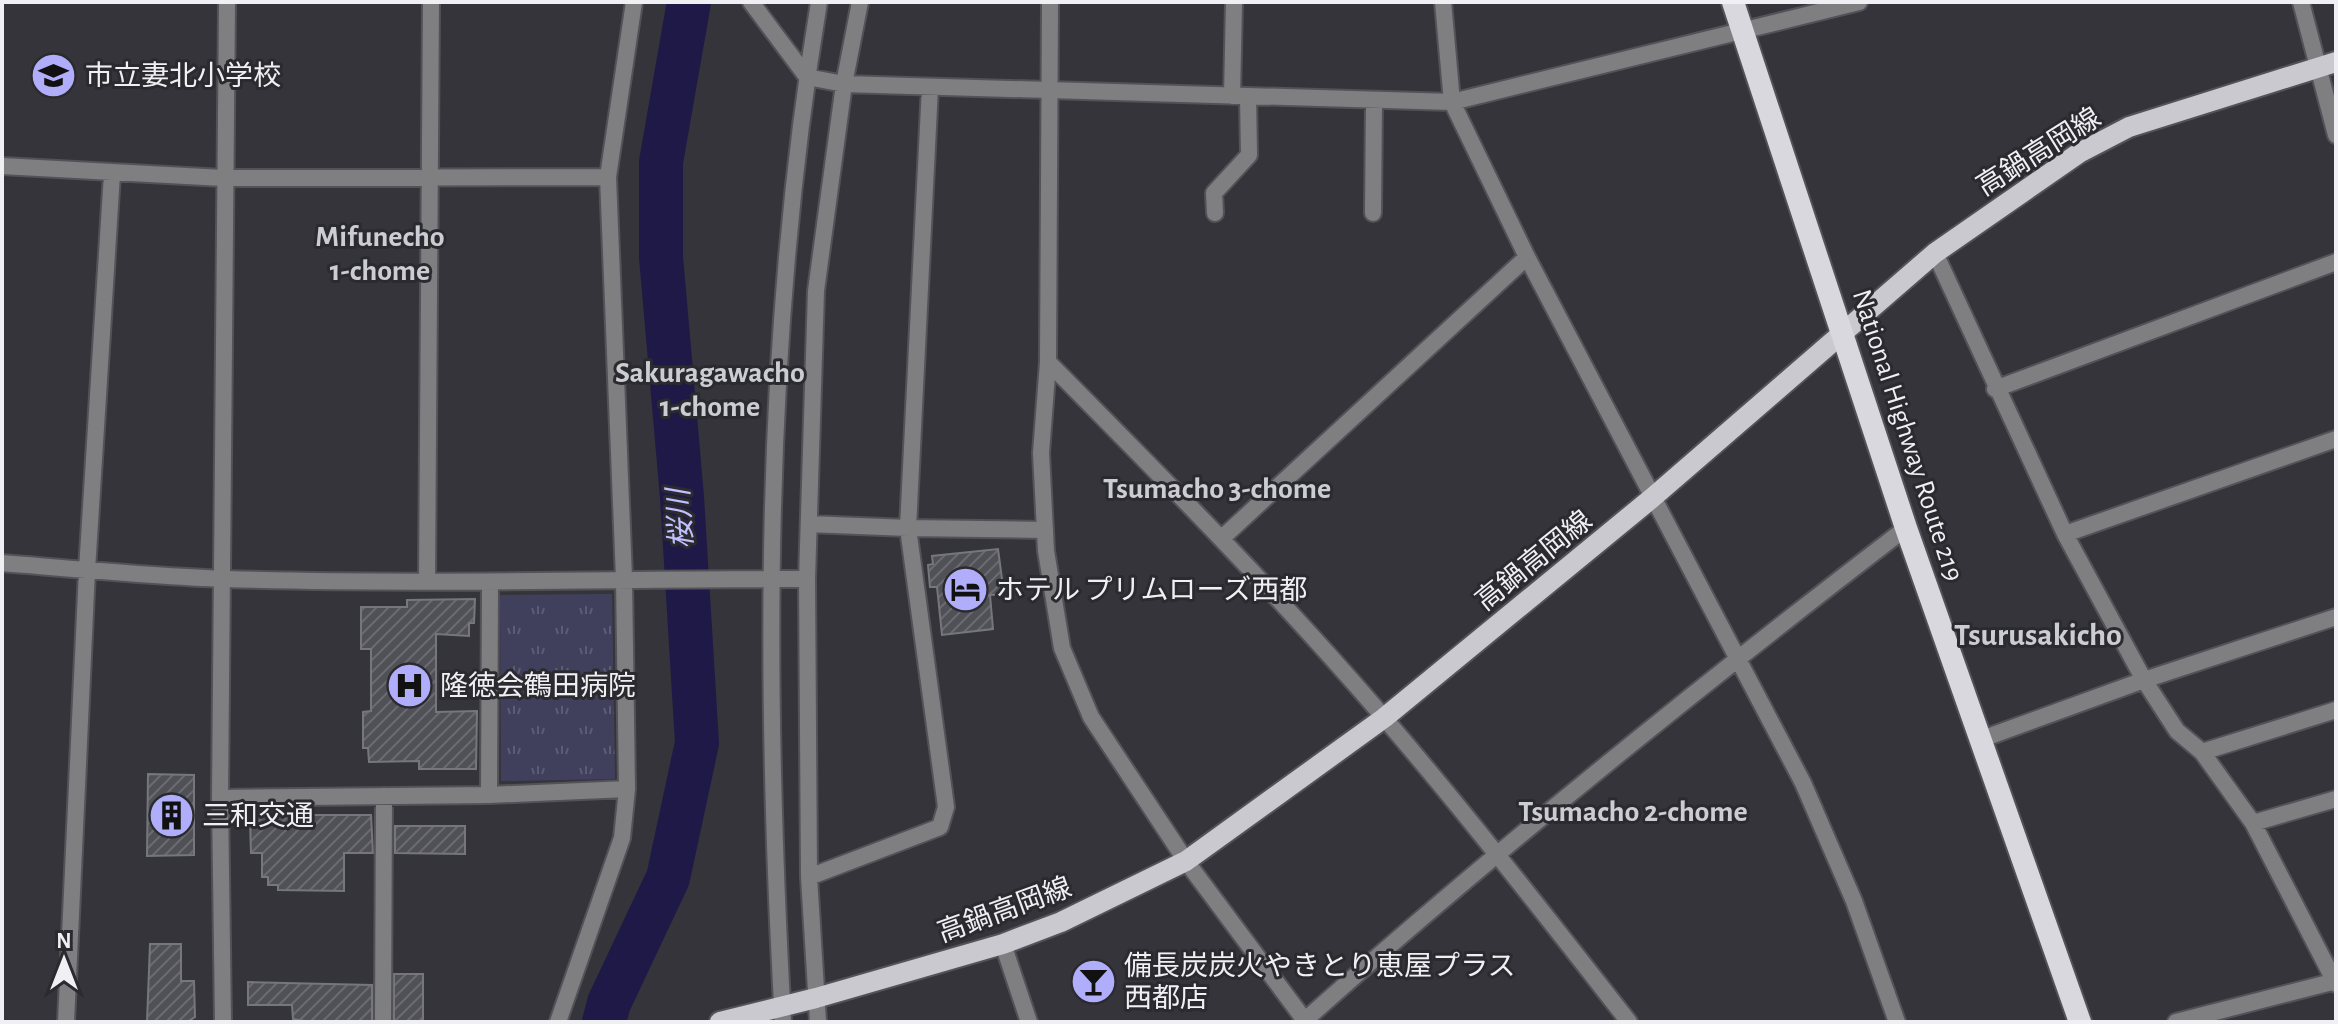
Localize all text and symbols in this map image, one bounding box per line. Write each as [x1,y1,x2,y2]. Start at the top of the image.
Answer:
school or university icon: 市立妻北小学校 [30,51,78,99]
place label: 市立妻北小学校 [85,61,281,91]
street label: 高鍋高岡線 [1971,102,2106,202]
district label: Mifunecho 1-chome [315,222,445,286]
street label: National Highway Route 219 [1847,286,1968,585]
district label: Sakuragawacho 1-chome [615,358,805,422]
district label: Tsumacho 3-chome [1103,474,1331,504]
water label: 桜川 [662,485,698,550]
street label: 高鍋高岡線 [1470,505,1597,616]
hotel icon: ホテル プリムローズ西都 [941,565,989,613]
place label: ホテル プリムローズ西都 [996,575,1307,605]
district label: Tsurusakicho [1954,619,2122,651]
hospital icon: 隆徳会鶴田病院 [385,661,433,709]
place label: 隆徳会鶴田病院 [440,671,636,701]
building icon: 三和交通 [147,791,195,839]
district label: Tsumacho 2-chome [1518,797,1748,827]
place label: 三和交通 [202,801,314,831]
street label: 高鍋高岡線 [933,872,1075,948]
north arrow [24,920,104,1000]
text: N [56,930,72,952]
place label: 備長炭炭火やきとり恵屋プラス 西都店 [1124,951,1515,1013]
bar icon: 備長炭炭火やきとり恵屋プラス 西都店 [1069,957,1117,1005]

